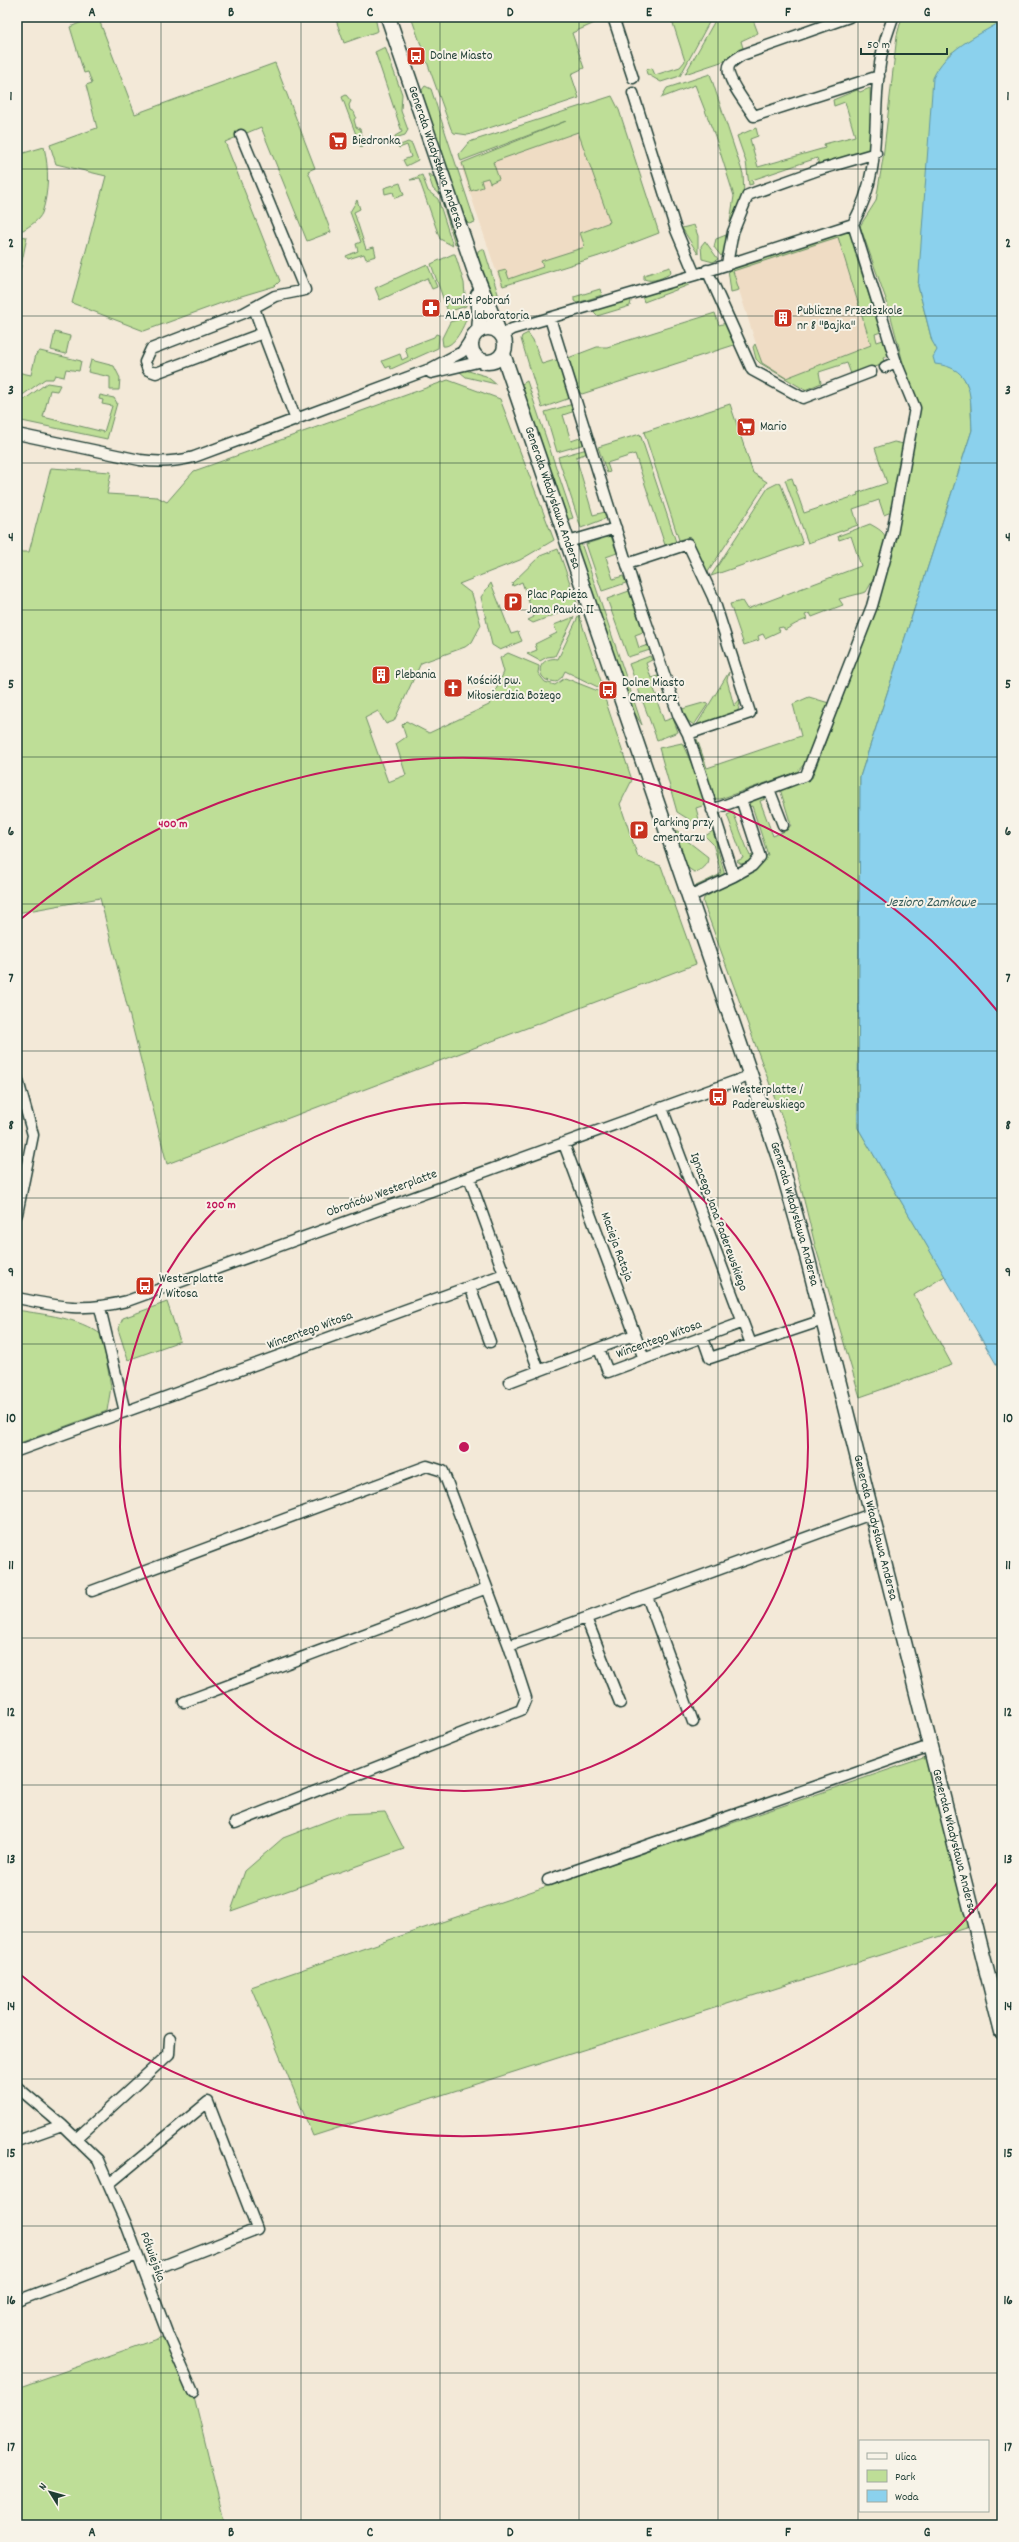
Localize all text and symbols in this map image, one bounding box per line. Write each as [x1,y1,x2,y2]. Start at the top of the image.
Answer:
text: A [88,4,96,23]
text: B [228,4,234,23]
text: C [367,4,374,23]
text: D [507,4,514,23]
text: E [646,4,653,23]
text: F [785,4,791,23]
text: G [924,4,931,23]
scale bar [861,30,947,56]
text: 50 m [867,37,890,54]
bus stop icon: Dolne Miasto [405,45,427,67]
place label: Dolne Miasto [430,47,493,66]
street label: Generała Władysława Andersa [403,83,469,232]
text: 1 [10,88,13,107]
text: 1 [1007,88,1010,107]
supermarket icon: Biedronka [327,130,349,152]
place label: Biedronka [352,132,401,151]
text: 2 [8,235,14,254]
text: 2 [1005,235,1011,254]
place label: Punkt Pobrań ALAB laboratoria [445,292,530,326]
pharmacy icon: Punkt Pobrań ALAB laboratoria [420,297,442,319]
place label: Publiczne Przedszkole nr 8 "Bajka" [797,302,903,336]
building icon: Publiczne Przedszkole nr 8 "Bajka" [772,307,794,329]
text: 3 [8,382,14,401]
text: 3 [1005,382,1011,401]
supermarket icon: Mario [735,416,757,438]
place label: Mario [760,418,787,437]
street label: Generała Władysława Andersa [519,424,586,572]
text: 4 [8,529,14,548]
text: 4 [1005,529,1011,548]
place label: Plac Papieża Jana Pawła II [527,586,594,620]
parking icon: Plac Papieża Jana Pawła II [502,591,524,613]
building icon: Plebania [370,664,392,686]
place label: Plebania [395,666,437,685]
place label: Kościół pw. Miłosierdzia Bożego [467,672,561,706]
place label: Dolne Miasto - Cmentarz [622,674,685,708]
text: 5 [8,676,14,695]
text: 5 [1005,676,1011,695]
church icon: Kościół pw. Miłosierdzia Bożego [442,677,464,699]
bus stop icon: Dolne Miasto - Cmentarz [597,679,619,701]
place label: Parking przy cmentarzu [653,814,714,848]
text: 400 m [158,816,188,833]
parking icon: Parking przy cmentarzu [628,819,650,841]
text: 6 [8,823,15,842]
text: 6 [1005,823,1012,842]
water label: Jezioro Zamkowe [886,893,977,913]
text: 7 [9,970,14,989]
text: 7 [1006,970,1011,989]
place label: Westerplatte / Paderewskiego [732,1081,805,1115]
bus stop icon: Westerplatte / Paderewskiego [707,1086,729,1108]
text: 8 [8,1117,14,1136]
text: 8 [1005,1117,1011,1136]
street label: Generała Władysława Andersa [765,1139,824,1289]
street label: Ignacego Jana Paderewskiego [684,1150,752,1294]
street label: Obrońców Westerplatte [324,1165,440,1223]
text: 200 m [206,1197,236,1214]
street label: Macieja Rataja [595,1210,638,1285]
text: 9 [8,1264,14,1283]
text: 9 [1005,1264,1011,1283]
place label: Westerplatte / Witosa [159,1270,224,1304]
bus stop icon: Westerplatte / Witosa [134,1275,156,1297]
street label: Wincentego Witosa [265,1306,356,1355]
street label: Wincentego Witosa [614,1315,705,1364]
text: 10 [6,1410,16,1429]
text: 10 [1003,1410,1013,1429]
centre of rings [457,1440,471,1454]
street label: Generała Władysława Andersa [848,1453,903,1603]
text: 11 [8,1557,14,1576]
text: 11 [1005,1557,1011,1576]
text: 12 [7,1704,16,1723]
text: 12 [1004,1704,1013,1723]
street label: Generała Władysława Andersa [927,1767,982,1917]
text: 13 [7,1851,16,1870]
text: 13 [1004,1851,1013,1870]
text: 14 [7,1998,15,2017]
text: 14 [1004,1998,1012,2017]
text: 15 [7,2145,15,2164]
text: 15 [1004,2145,1012,2164]
street label: Półwiejska [134,2229,170,2285]
text: 16 [6,2292,16,2311]
text: 16 [1003,2292,1013,2311]
text: 17 [7,2439,15,2458]
text: 17 [1004,2439,1012,2458]
legend [859,2440,989,2512]
text: Ulica [895,2449,917,2466]
text: Park [895,2469,916,2486]
north arrow [30,2472,70,2512]
text: N [36,2480,52,2494]
text: Woda [895,2489,919,2506]
text: A [88,2524,96,2542]
text: B [228,2524,234,2542]
text: C [367,2524,374,2542]
text: D [507,2524,514,2542]
text: E [646,2524,653,2542]
text: F [785,2524,791,2542]
text: G [924,2524,931,2542]

